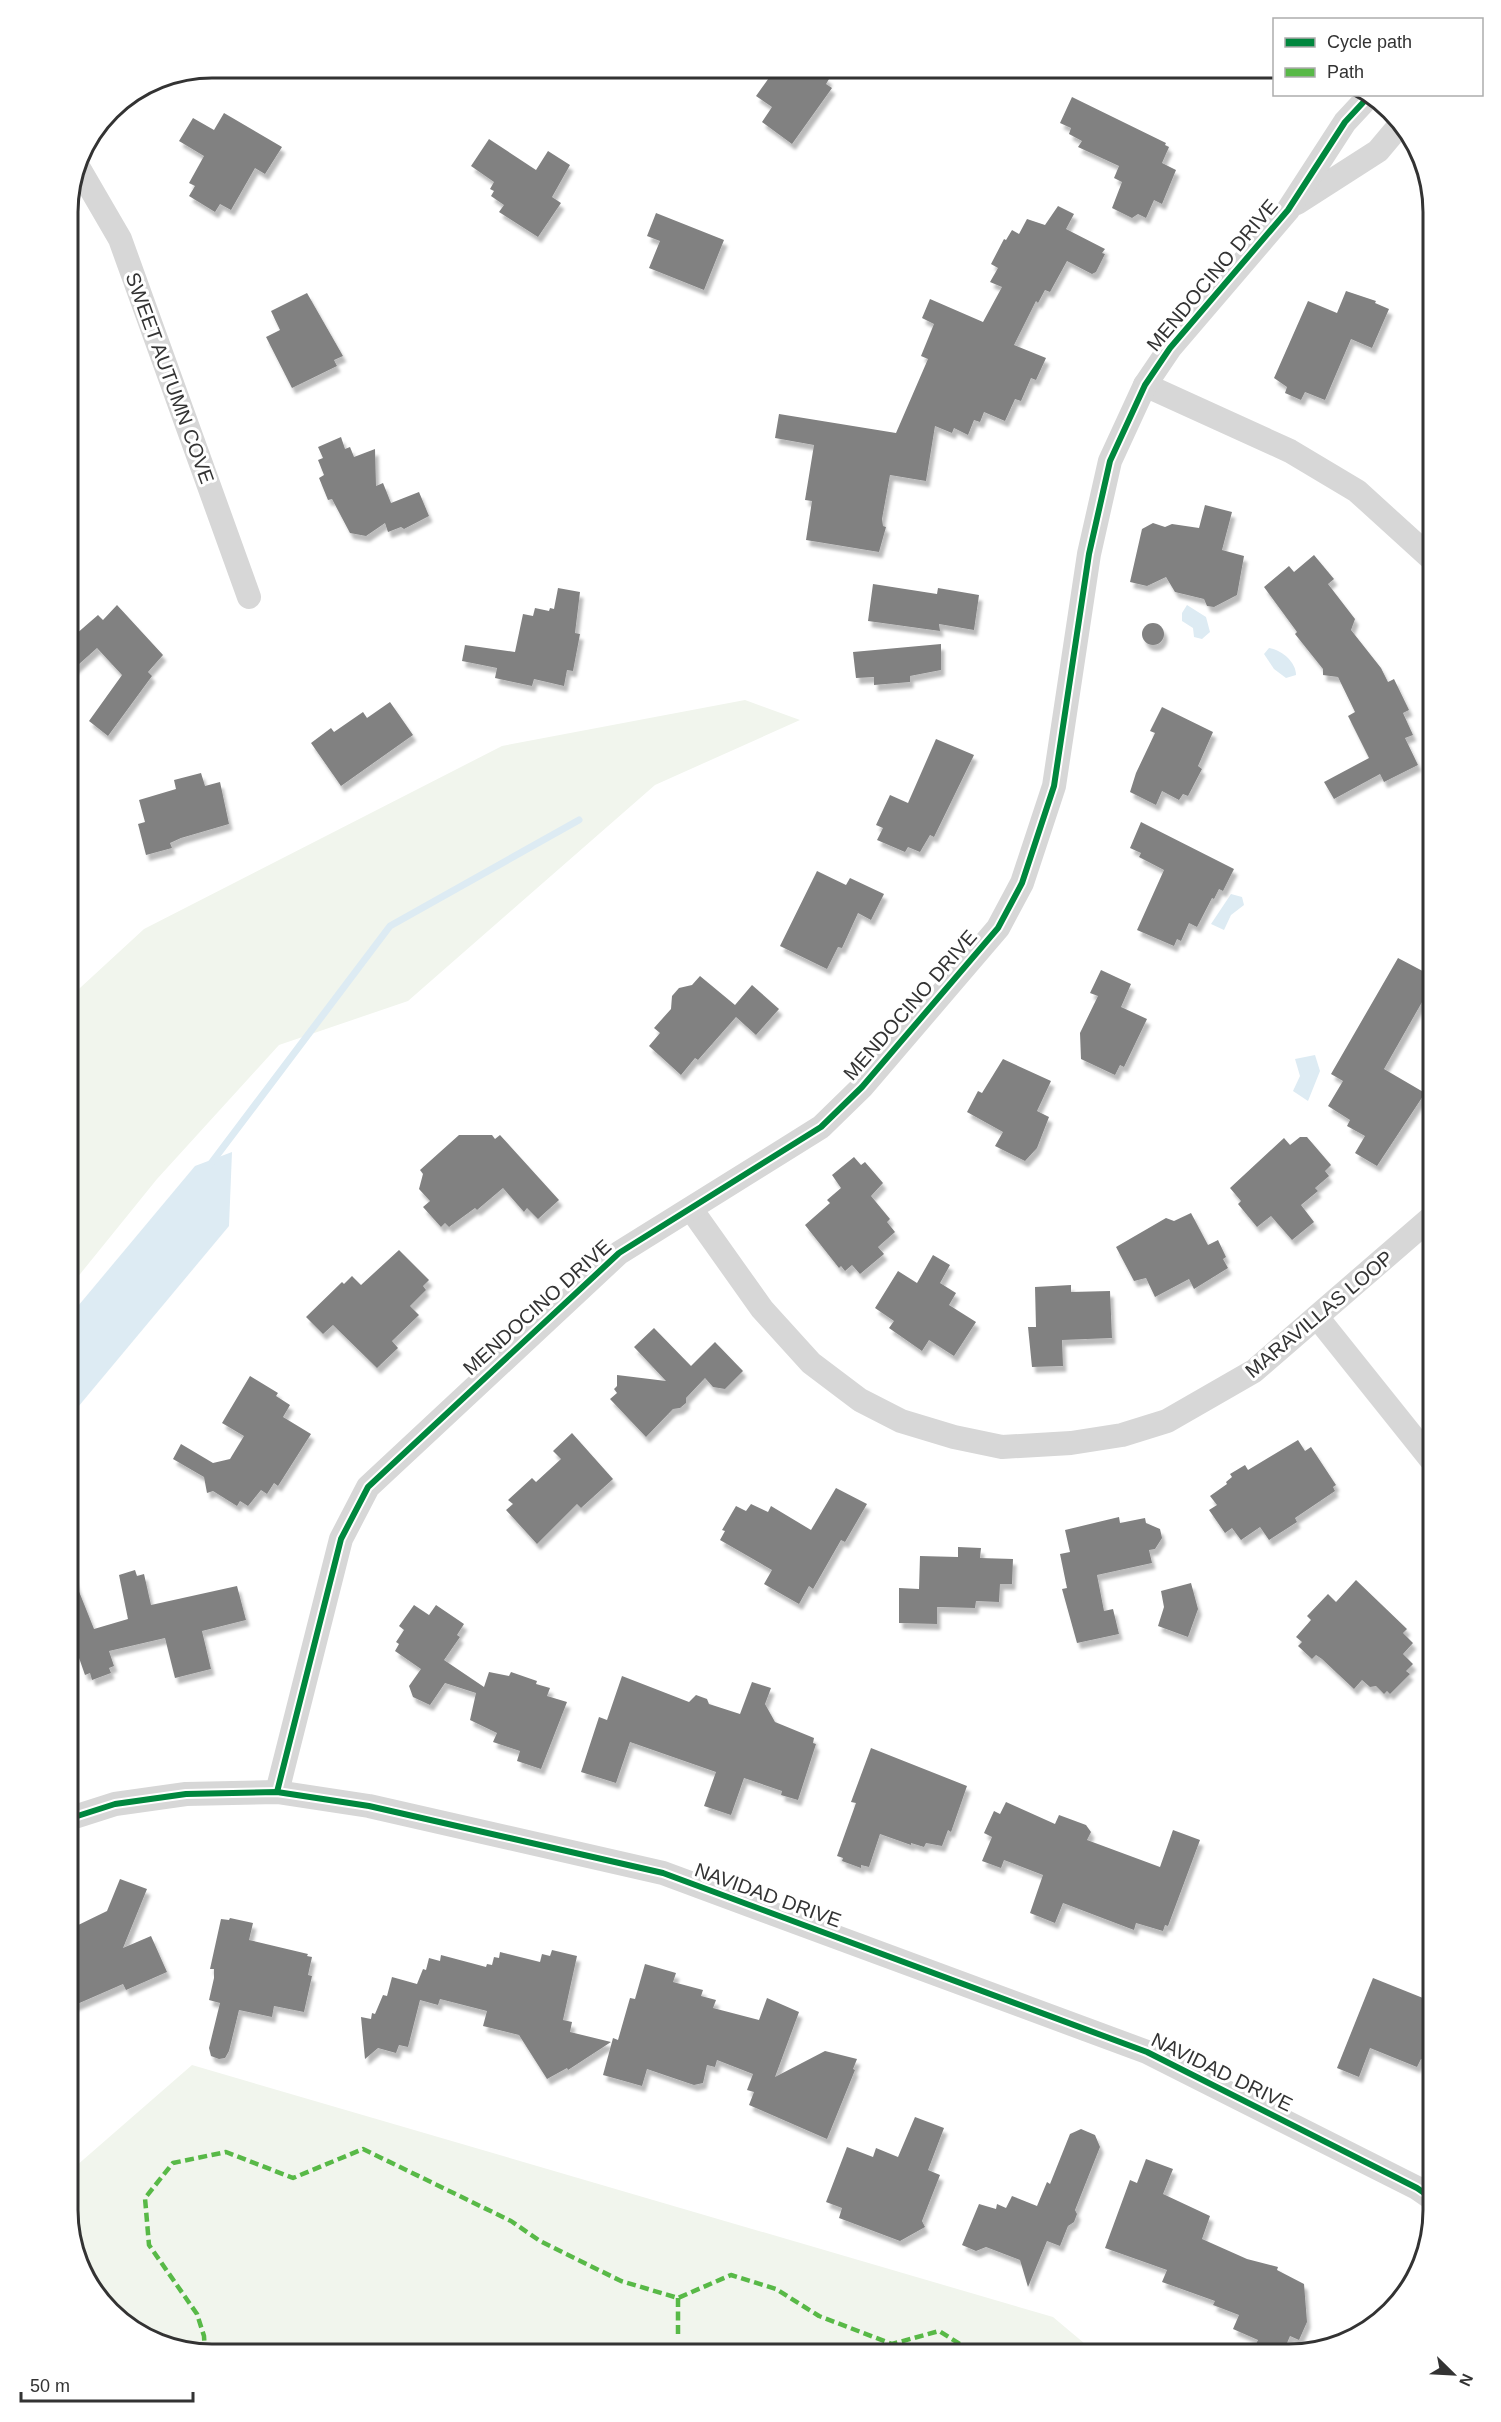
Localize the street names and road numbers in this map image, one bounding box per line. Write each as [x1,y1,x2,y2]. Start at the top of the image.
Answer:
street label: MENDOCINO DRIVE [1142,195,1282,355]
street label: SWEET AUTUMN COVE [122,269,218,487]
street label: MENDOCINO DRIVE [839,926,981,1084]
street label: MENDOCINO DRIVE [459,1235,615,1379]
street label: MARAVILLAS LOOP [1241,1246,1397,1382]
street label: NAVIDAD DRIVE [692,1858,844,1932]
street label: NAVIDAD DRIVE [1148,2028,1296,2116]

